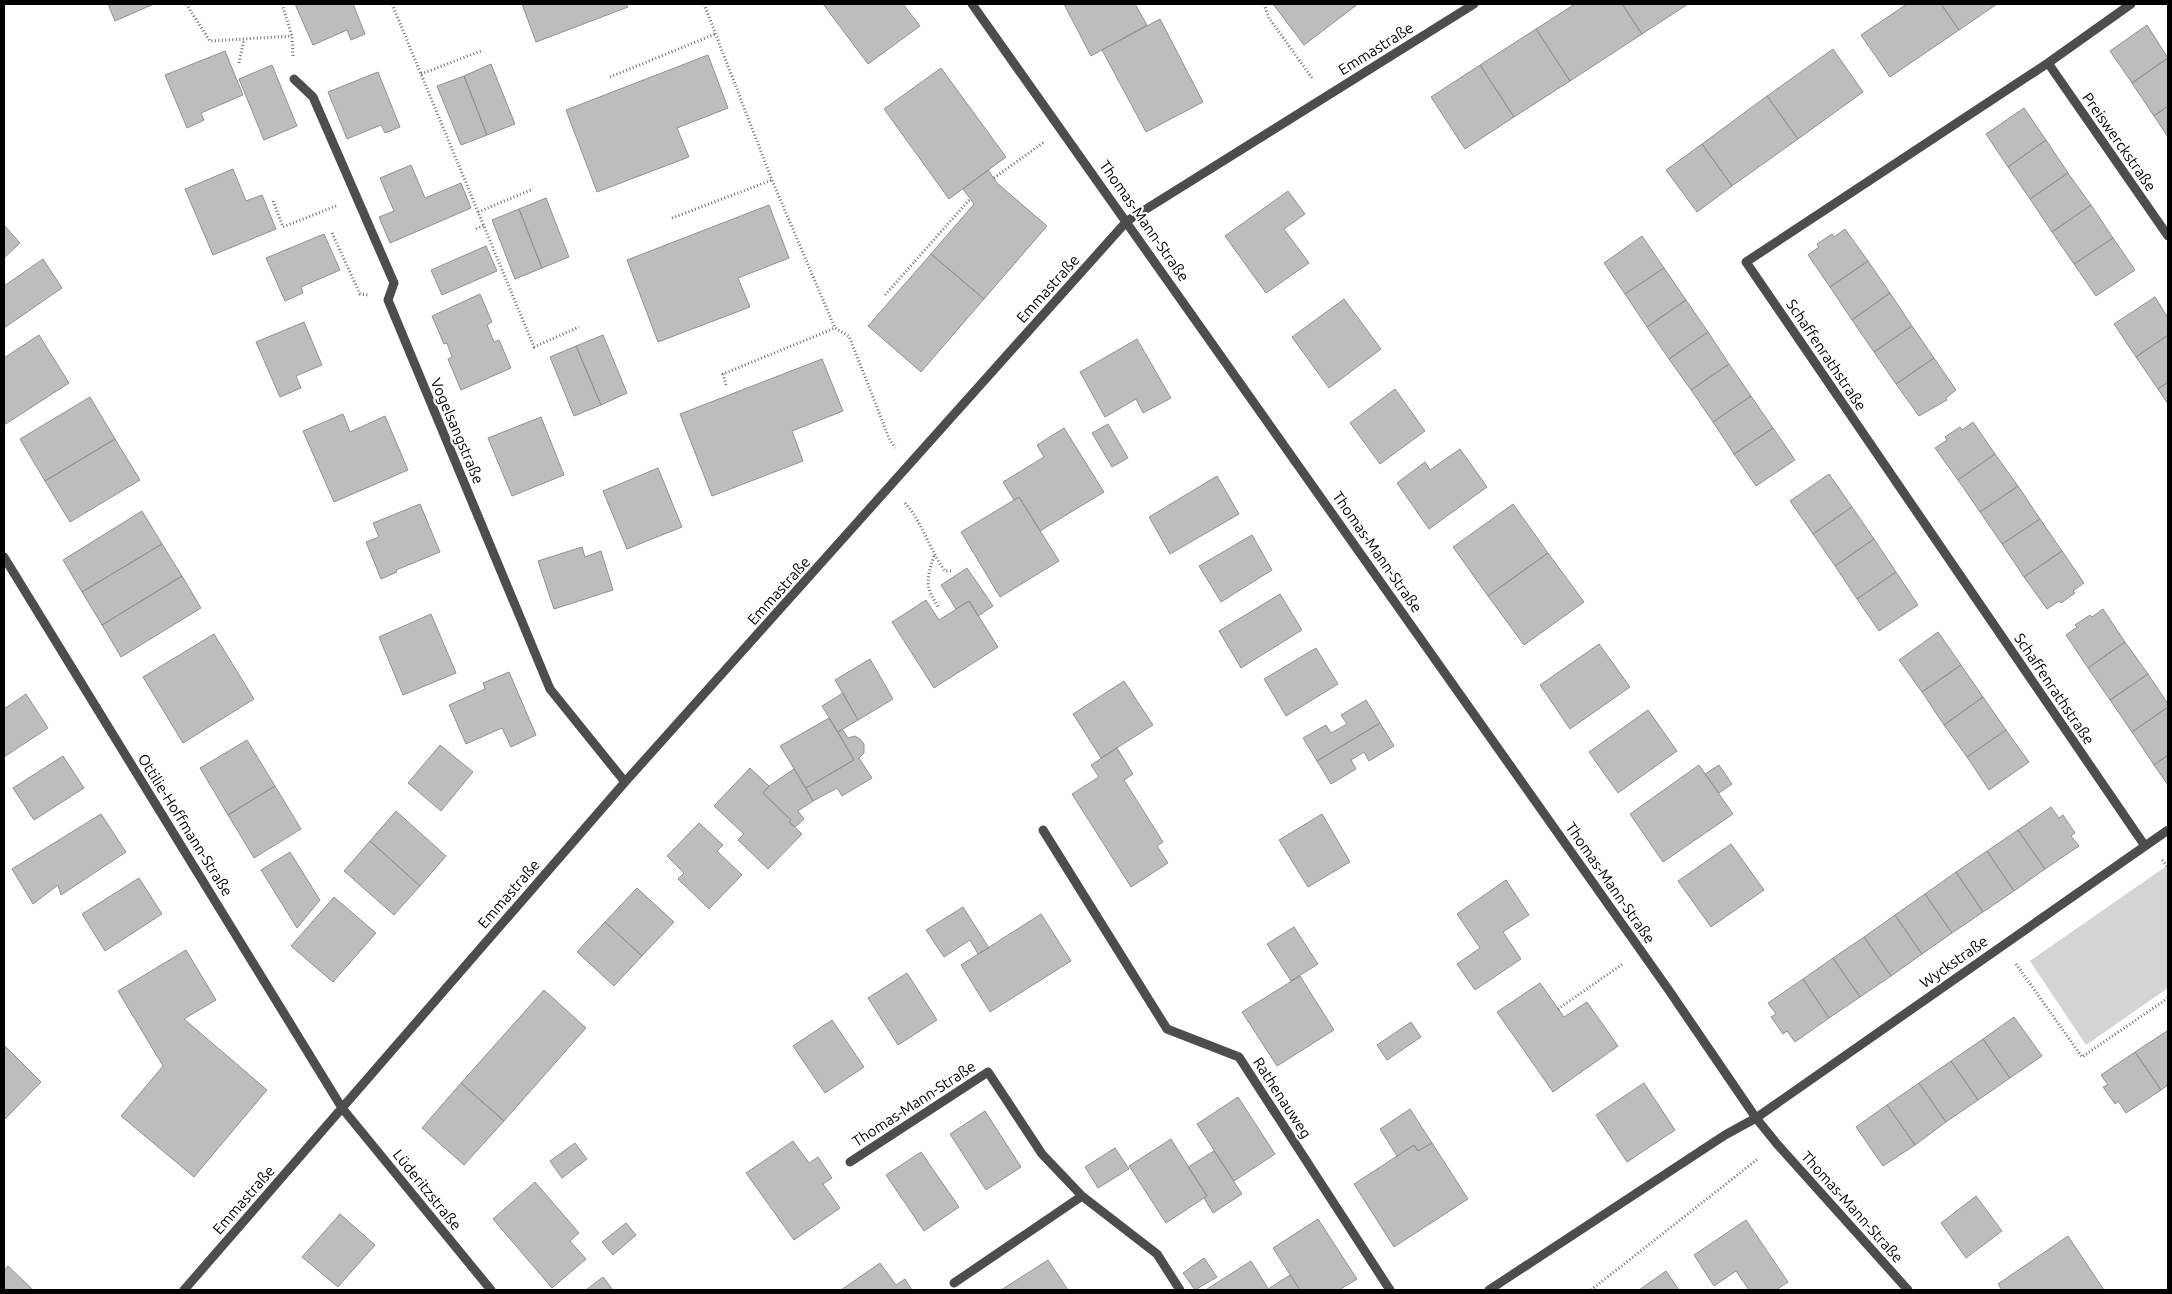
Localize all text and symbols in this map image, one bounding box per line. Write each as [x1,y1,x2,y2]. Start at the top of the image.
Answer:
street label: Emmastraße [1335,19,1416,78]
street label: Preiswerckstraße [2079,89,2160,194]
street label: Thomas-Mann-Straße [1096,157,1193,285]
street label: Emmastraße [1013,251,1082,326]
street label: Schaffenrathstraße [1783,296,1870,413]
street label: Vogelsangstraße [428,375,487,486]
street label: Thomas-Mann-Straße [1329,488,1426,616]
street label: Emmastraße [744,553,813,628]
street label: Schaffenrathstraße [2011,630,2098,747]
street label: Ottilie-Hoffmann-Straße [135,750,236,899]
street label: Thomas-Mann-Straße [1562,819,1659,947]
street label: Emmastraße [474,856,543,931]
street label: Wyckstraße [1917,932,1991,991]
street label: Rathenauweg [1250,1054,1315,1141]
street label: Thomas-Mann-Straße [849,1057,979,1150]
street label: Lüderitzstraße [390,1146,465,1233]
street label: Thomas-Mann-Straße [1798,1148,1907,1266]
street label: Emmastraße [209,1162,278,1237]

